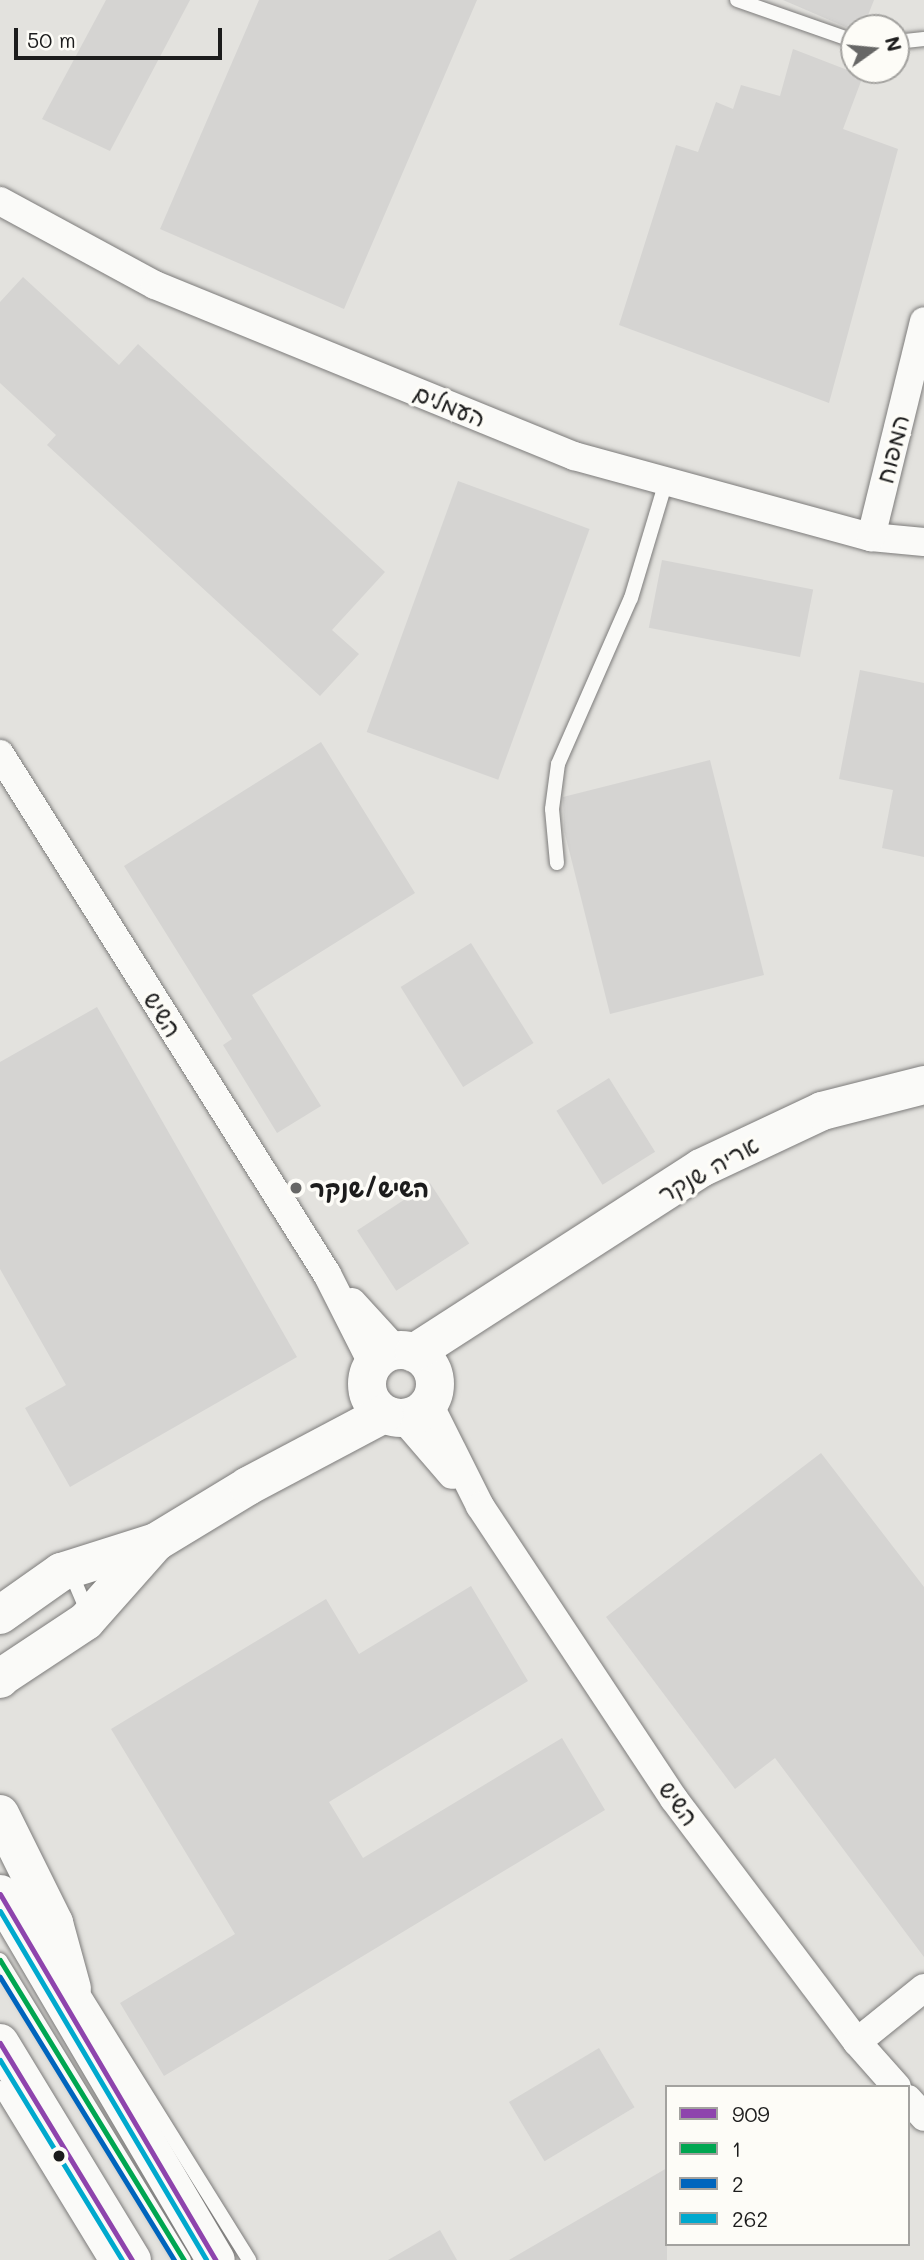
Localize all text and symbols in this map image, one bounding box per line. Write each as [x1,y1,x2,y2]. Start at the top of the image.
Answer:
scale bar [18,14,226,58]
north arrow [840,14,910,84]
text: 50 m [27,26,76,53]
text: N [880,34,908,54]
street label: העמלים [410,378,490,432]
street label: המפוח [870,412,914,486]
street label: השיש [138,986,188,1042]
street label: אריה שנקר [653,1130,763,1208]
place label: השיש/שנקר [310,1174,429,1202]
marker: השיש/שנקר [288,1180,304,1196]
street label: השיש [653,1775,705,1831]
legend [665,2085,910,2246]
text: 909 [732,2100,770,2127]
text: 1 [732,2135,741,2162]
unlabelled marker [52,2149,66,2163]
text: 2 [732,2170,744,2197]
text: 262 [732,2205,768,2232]

